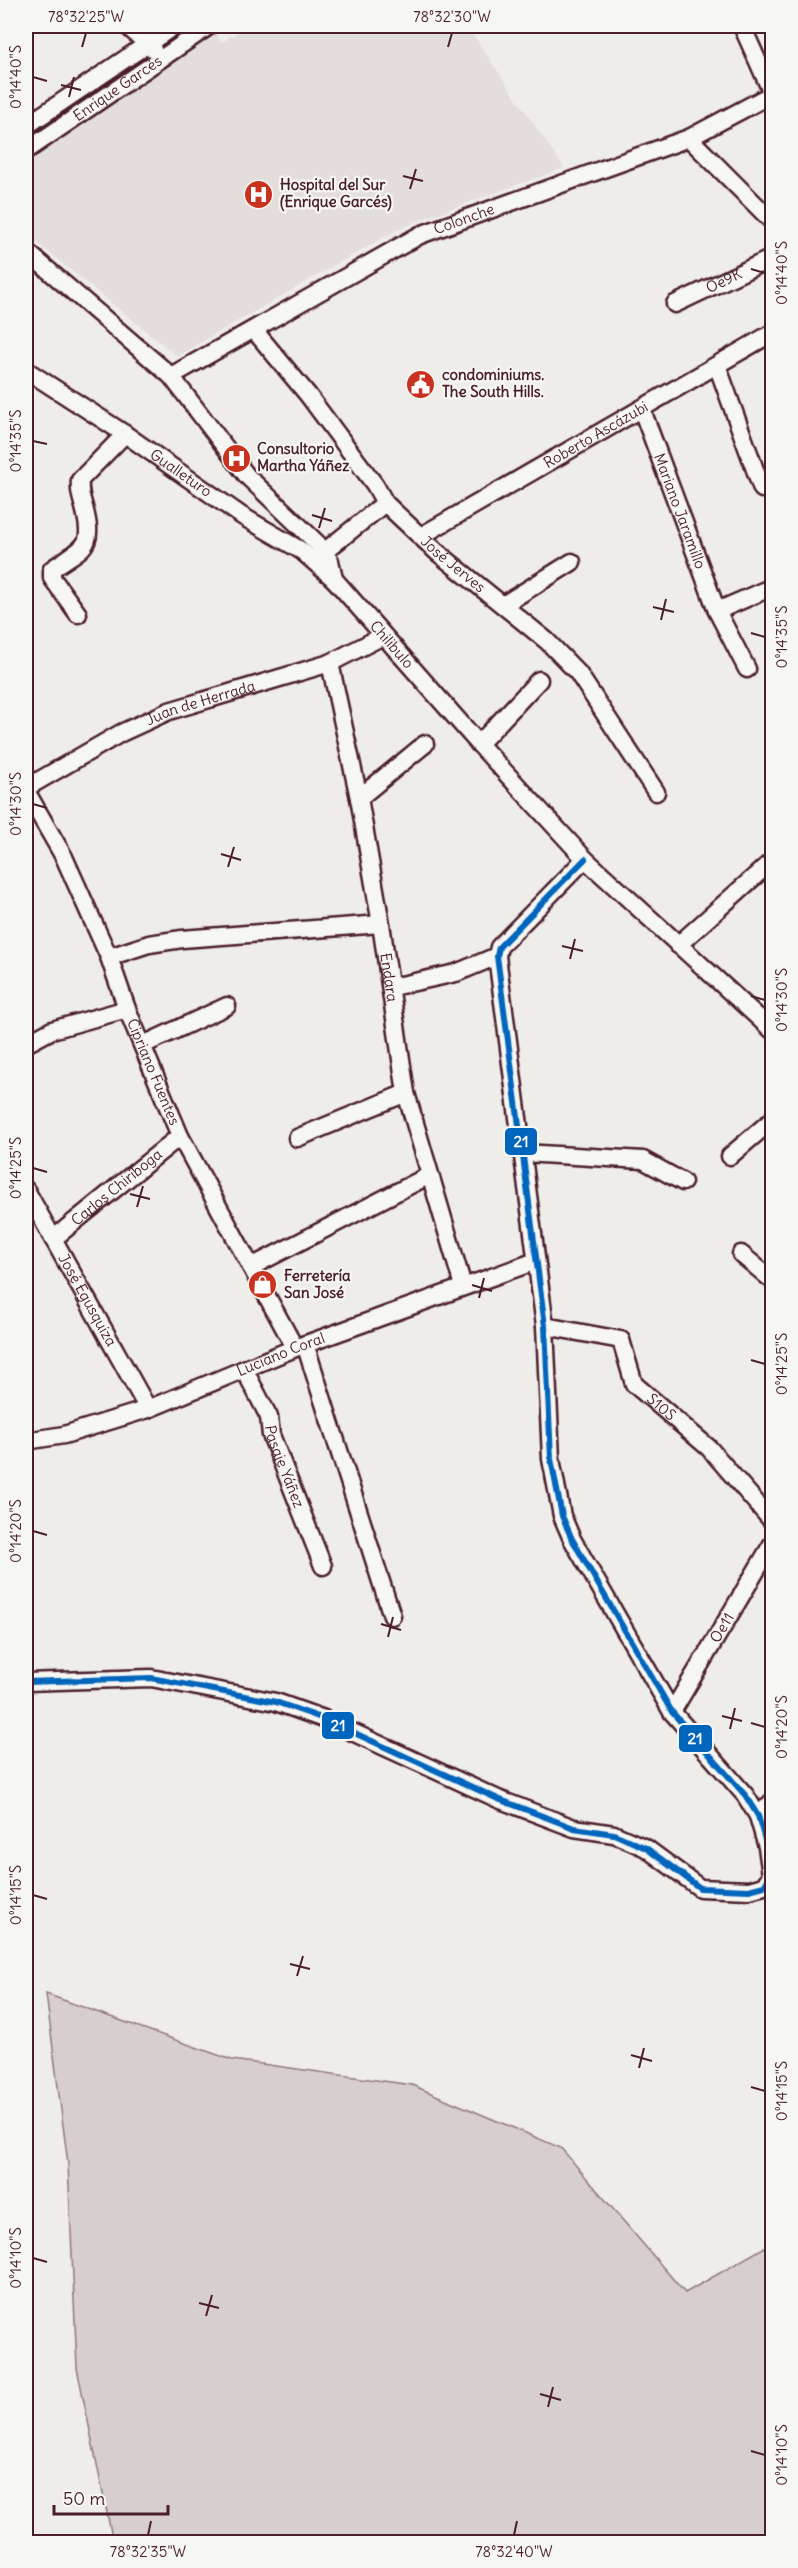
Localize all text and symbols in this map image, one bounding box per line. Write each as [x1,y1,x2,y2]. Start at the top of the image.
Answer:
text: 78°32'25"W [48,7,124,26]
text: 78°32'30"W [413,7,491,26]
text: 0°14'40"S [6,45,25,109]
street label: Enrique Garcés [69,51,166,125]
place label: Hospital del Sur (Enrique Garcés) [280,175,392,212]
hospital icon: Hospital del Sur (Enrique Garcés) [243,178,275,210]
street label: Colonche [431,199,497,238]
text: 0°14'40"S [772,241,791,305]
street label: Oe9K [703,263,745,297]
place label: condominiums. The South Hills. [442,365,544,401]
public building icon: condominiums. The South Hills. [405,368,437,400]
street label: Roberto Ascázubi [540,397,651,472]
text: 0°14'35"S [6,410,25,472]
place label: Consultorio Martha Yáñez [257,439,349,475]
hospital icon: Consultorio Martha Yáñez [220,442,252,474]
street label: Gualleturo [146,444,216,501]
street label: Mariano Jaramillo [650,451,710,571]
street label: José Jerves [417,532,490,597]
text: 0°14'35"S [772,606,791,668]
street label: Chilibulo [366,616,418,672]
street label: Juan de Herrada [142,676,258,729]
text: 0°14'30"S [6,772,25,836]
street label: Endara [376,952,402,1004]
text: 0°14'30"S [772,968,791,1032]
street label: Cipriano Fuentes [123,1016,184,1128]
line badge: 21 [504,1127,538,1156]
text: 21 [513,1131,529,1151]
text: 0°14'25"S [6,1137,25,1199]
street label: Carlos Chiriboga [67,1144,166,1230]
street label: José Egusquiza [54,1250,121,1350]
place label: Ferretería San José [284,1266,351,1302]
shop icon: Ferretería San José [247,1269,279,1301]
street label: Luciano Coral [234,1328,327,1380]
text: 0°14'25"S [772,1333,791,1395]
street label: S10S [643,1389,680,1425]
street label: Pasaje Yáñez [261,1424,309,1510]
text: 0°14'20"S [6,1499,25,1563]
street label: Oe11 [705,1609,738,1646]
text: 0°14'20"S [772,1695,791,1759]
line badge: 21 [321,1711,355,1740]
text: 21 [330,1715,346,1735]
line badge: 21 [678,1724,713,1753]
text: 21 [687,1728,703,1748]
text: 0°14'15"S [6,1865,25,1925]
text: 0°14'15"S [772,2061,791,2121]
text: 0°14'10"S [6,2227,25,2289]
text: 0°14'10"S [772,2424,791,2486]
scale bar [54,2478,168,2516]
text: 50 m [63,2487,105,2510]
text: 78°32'35"W [110,2542,187,2561]
text: 78°32'40"W [475,2542,553,2561]

